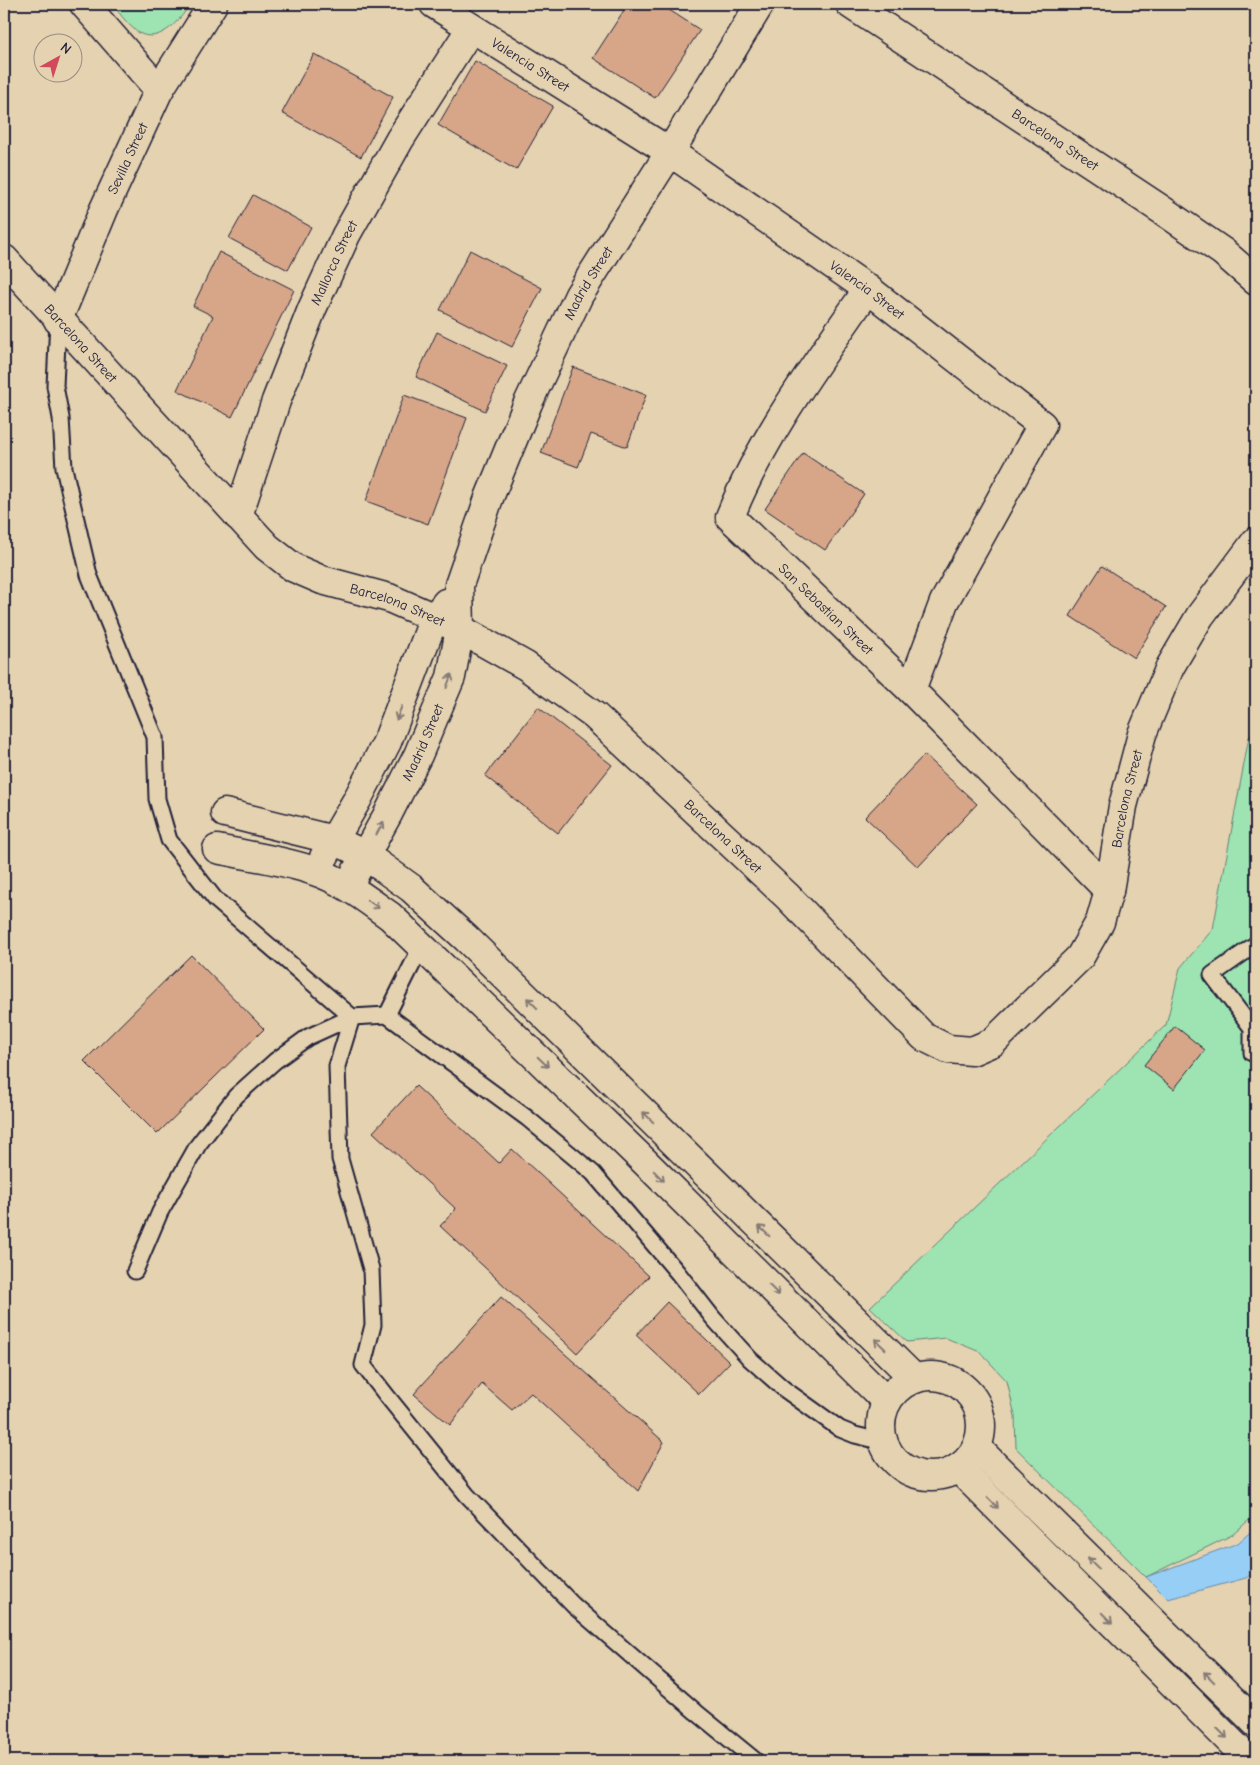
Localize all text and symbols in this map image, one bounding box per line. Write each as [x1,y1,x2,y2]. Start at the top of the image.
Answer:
north arrow [32,32,82,82]
street label: Valencia Street [488,34,573,96]
text: N [57,39,75,58]
street label: Barcelona Street [1009,105,1102,175]
street label: Sevilla Street [104,119,152,197]
street label: Mallorca Street [307,217,362,308]
street label: Madrid Street [560,243,617,323]
street label: Valencia Street [826,257,908,324]
street label: Barcelona Street [40,301,121,387]
street label: San Sebastian Street [775,560,877,659]
street label: Barcelona Street [348,580,448,631]
one-way arrow [445,674,454,689]
street label: Madrid Street [398,701,448,784]
one-way arrow [394,705,403,720]
street label: Barcelona Street [1108,747,1147,849]
street label: Barcelona Street [680,796,766,878]
one-way arrow [375,821,385,836]
one-way arrow [366,899,380,909]
one-way arrow [526,997,538,1009]
one-way arrow [536,1056,549,1068]
one-way arrow [641,1111,654,1123]
one-way arrow [653,1169,665,1182]
one-way arrow [757,1225,770,1237]
one-way arrow [768,1284,780,1296]
one-way arrow [874,1338,886,1351]
one-way arrow [986,1497,999,1509]
one-way arrow [1088,1557,1100,1569]
one-way arrow [1101,1612,1113,1624]
one-way arrow [1203,1671,1215,1683]
one-way arrow [1216,1727,1228,1739]

